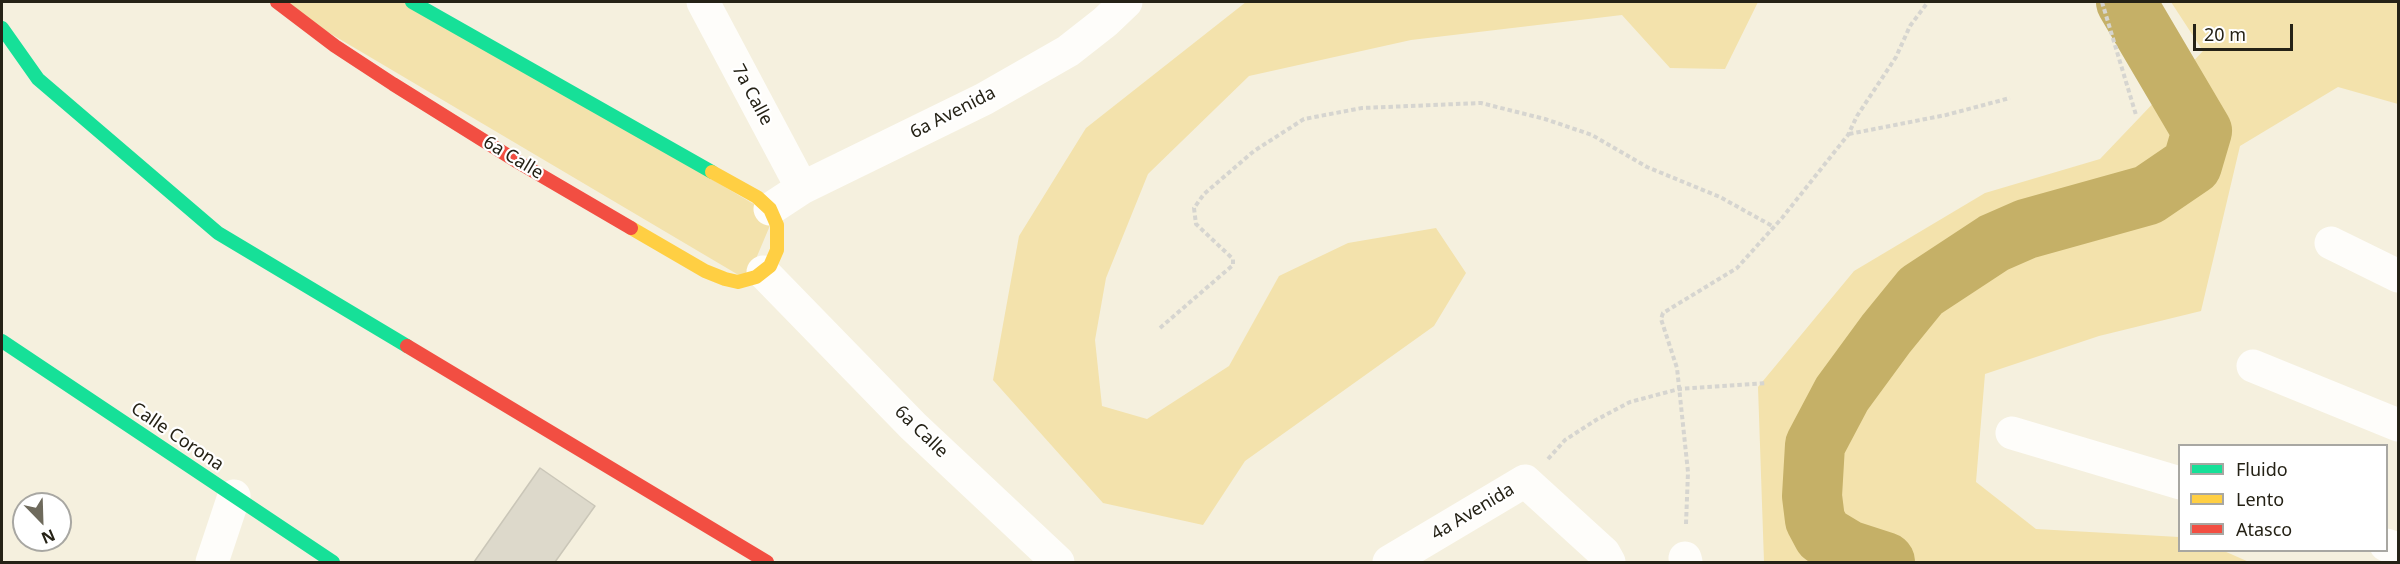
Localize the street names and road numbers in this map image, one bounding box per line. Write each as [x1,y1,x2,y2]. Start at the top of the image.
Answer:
street label: 7a Calle [727,61,777,129]
street label: 6a Avenida [907,82,999,144]
street label: 6a Calle [479,132,547,184]
street label: Calle Corona [127,398,227,476]
street label: 6a Calle [890,401,952,463]
street label: 4a Avenida [1428,479,1518,545]

